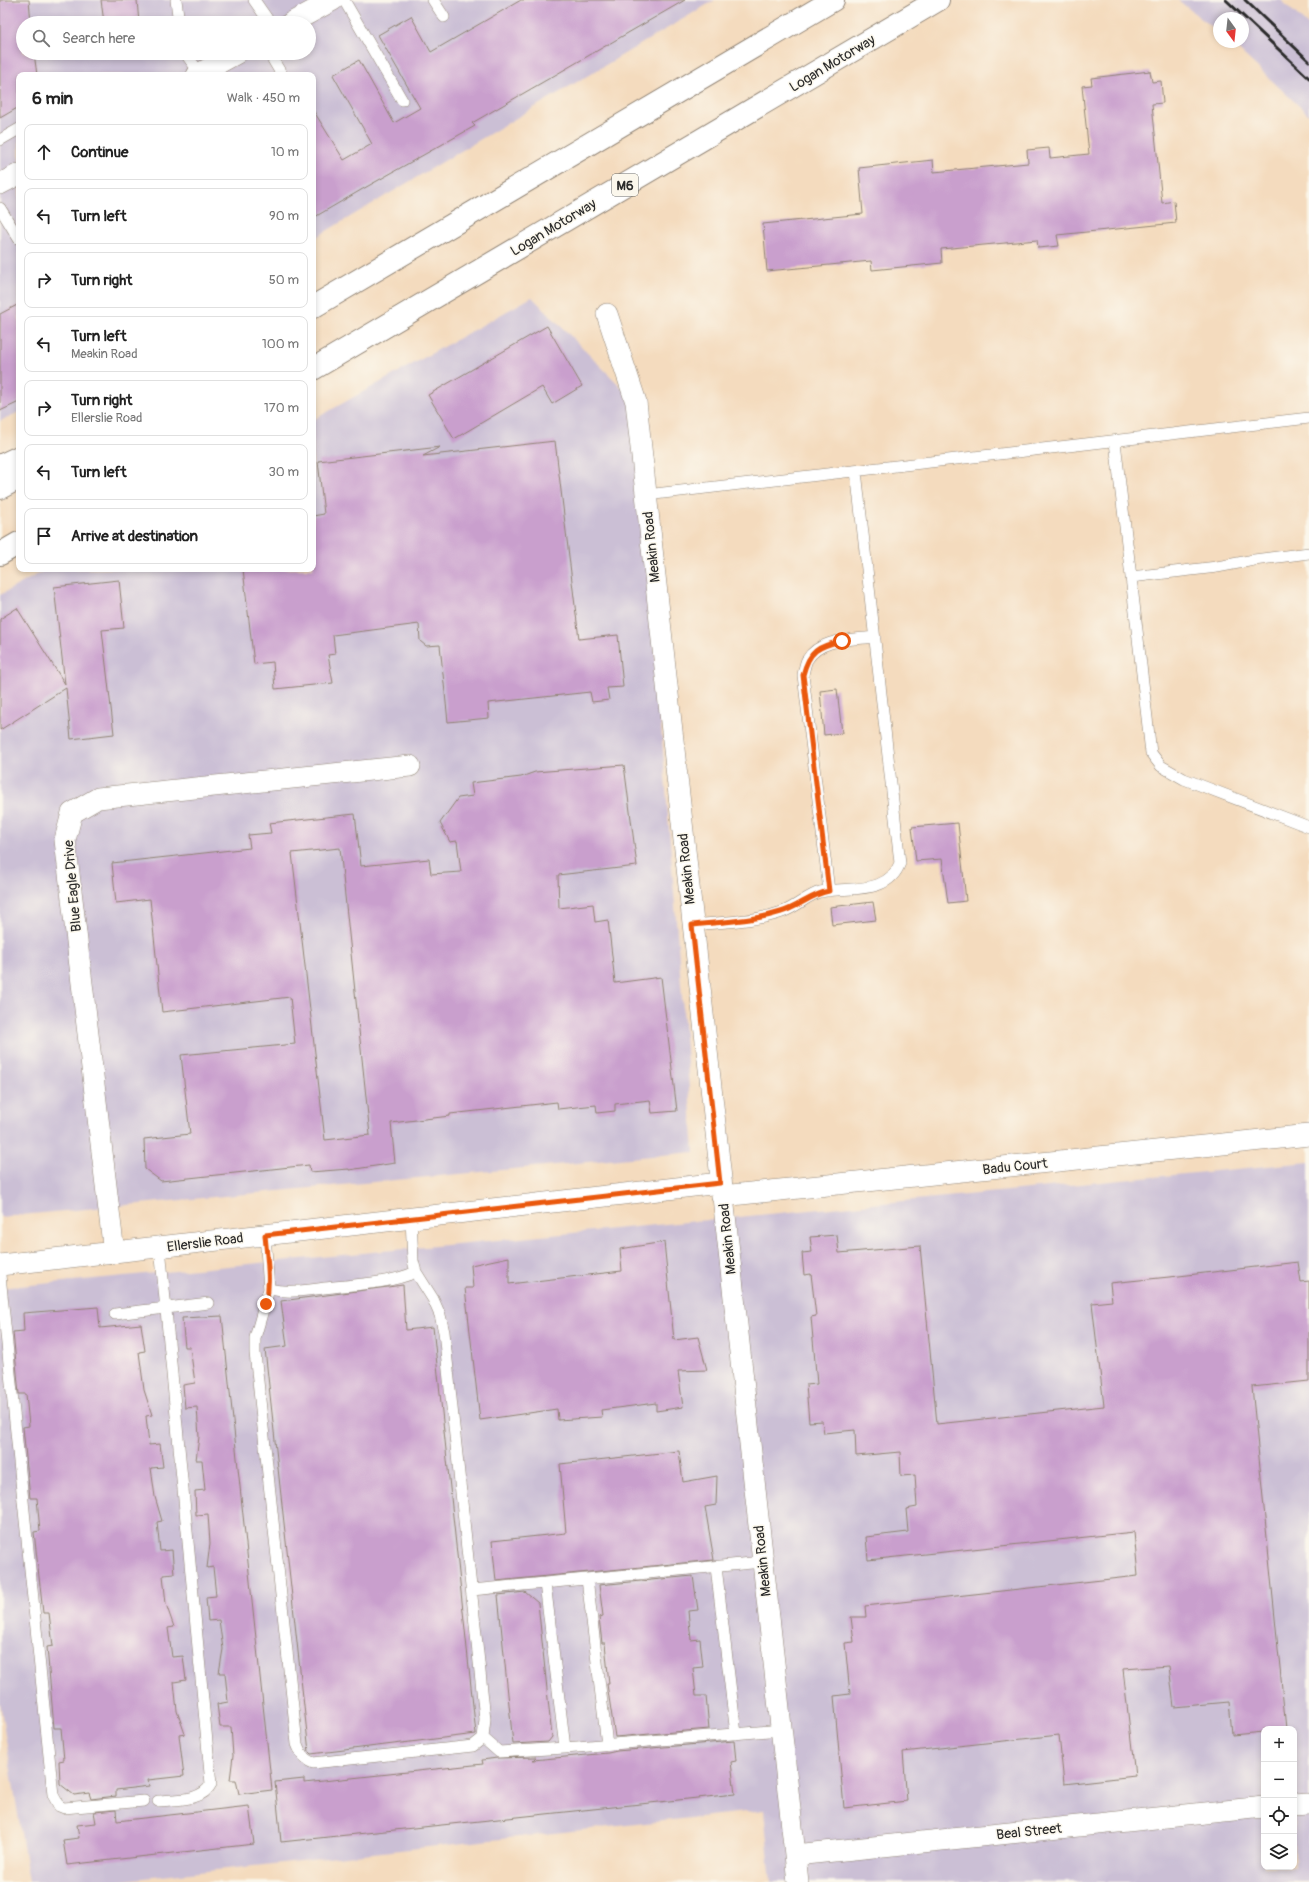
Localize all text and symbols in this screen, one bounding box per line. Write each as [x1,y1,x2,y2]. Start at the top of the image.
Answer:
north arrow [1213,12,1249,48]
search box [16,16,316,60]
icon: search [30,27,52,49]
text: Search here [62,29,135,48]
street label: Logan Motorway [786,31,878,96]
text: 6 min [32,88,73,109]
text: Walk · 450 m [227,90,300,106]
icon: ahead [33,141,55,163]
text: Continue [71,143,129,162]
text: 10 m [271,144,299,160]
road number: M6 [612,174,638,196]
street label: Logan Motorway [507,195,599,260]
icon: left [33,205,55,227]
text: Turn left [71,207,127,226]
text: 90 m [269,208,299,224]
icon: right [33,269,55,291]
text: Turn right [71,271,132,290]
text: 50 m [269,272,299,288]
text: Turn left [71,327,127,346]
icon: left [33,333,55,355]
text: 100 m [262,336,299,352]
text: Meakin Road [71,346,138,362]
text: Turn right [71,391,132,410]
icon: right [33,397,55,419]
text: 170 m [264,400,299,416]
text: Ellerslie Road [71,410,142,426]
icon: left [33,461,55,483]
text: Turn left [71,463,127,482]
text: 30 m [269,464,299,480]
street label: Meakin Road [639,510,664,583]
icon: arrive [33,525,55,547]
text: Arrive at destination [71,527,198,546]
route start [833,632,851,650]
street label: Meakin Road [674,832,699,905]
street label: Blue Eagle Drive [60,839,85,933]
street label: Badu Court [982,1155,1049,1178]
street label: Meakin Road [715,1202,740,1275]
street label: Ellerslie Road [166,1229,244,1256]
route end [257,1295,275,1313]
street label: Meakin Road [750,1524,775,1597]
map controls [1261,1726,1297,1870]
button: + [1261,1726,1297,1762]
button: − [1261,1762,1297,1798]
button: locate [1261,1798,1297,1834]
street label: Beal Street [995,1820,1063,1843]
button: layers [1261,1834,1297,1870]

